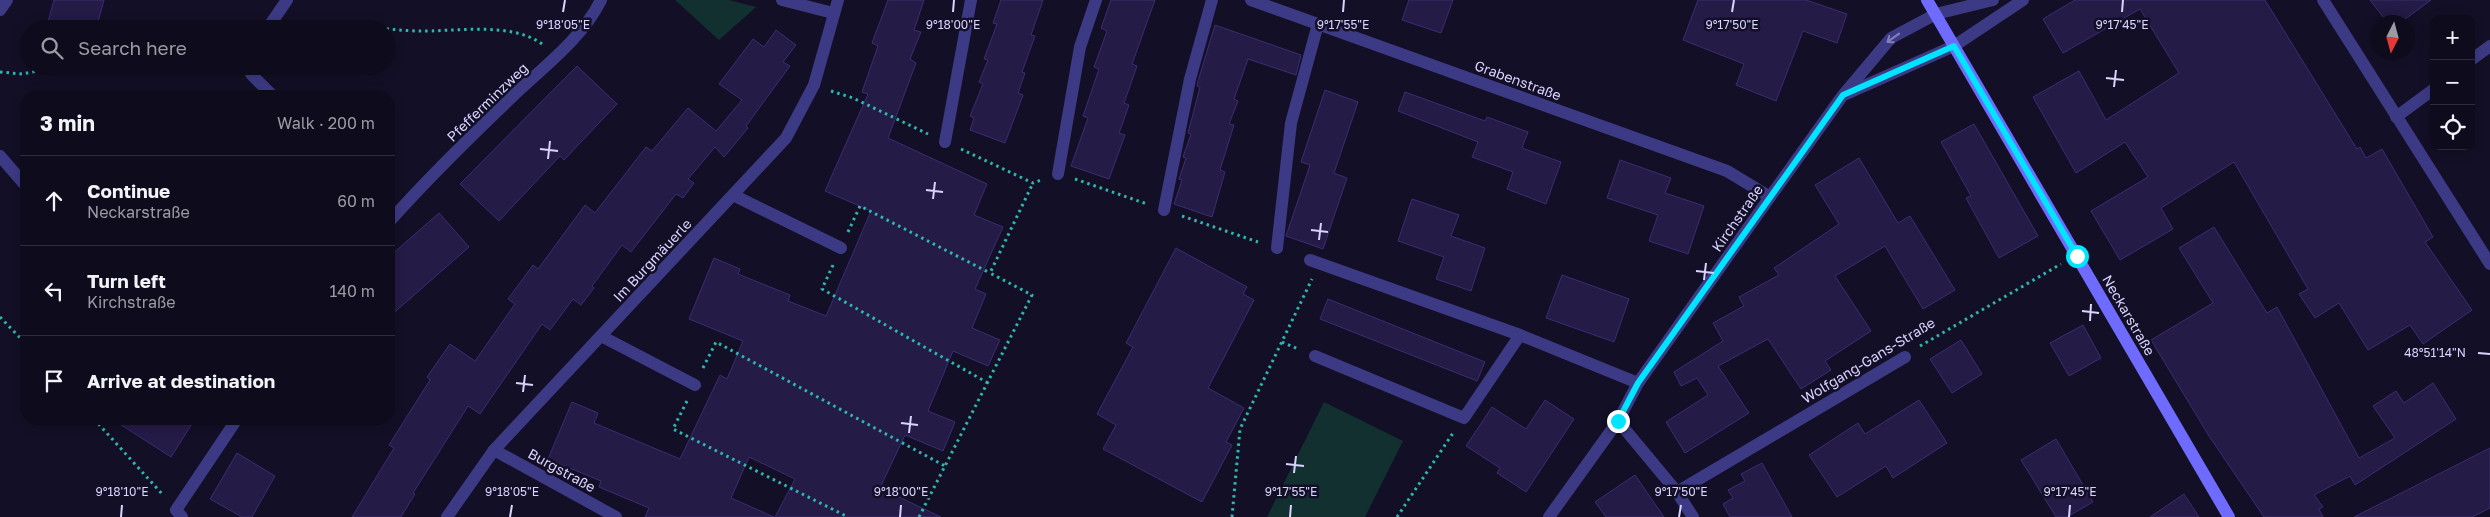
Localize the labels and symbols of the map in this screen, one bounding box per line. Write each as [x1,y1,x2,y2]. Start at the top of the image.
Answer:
north arrow [2370,15,2415,60]
text: 9°18'05"E [536,17,590,32]
text: 9°18'00"E [926,17,980,32]
text: 9°17'55"E [1317,17,1369,32]
text: 9°17'50"E [1705,17,1759,32]
text: 9°17'45"E [2095,17,2149,32]
one-way arrow [1887,32,1900,43]
street label: Grabenstraße [1472,56,1564,104]
street label: Pfefferminzweg [443,59,531,145]
street label: Kirchstraße [1708,181,1766,255]
street label: Im Burgmäuerle [609,215,695,305]
route start [2066,245,2089,268]
street label: Neckarstraße [2099,272,2159,358]
street label: Wolfgang-Gans-Straße [1798,313,1938,407]
text: 48°51'14"N [2404,345,2466,360]
route end [1607,410,1630,433]
street label: Burgstraße [525,445,599,495]
text: 9°18'10"E [96,484,148,499]
text: 9°18'05"E [485,484,539,499]
text: 9°18'00"E [874,484,928,499]
text: 9°17'55"E [1265,484,1317,499]
text: 9°17'50"E [1654,484,1708,499]
text: 9°17'45"E [2043,484,2097,499]

